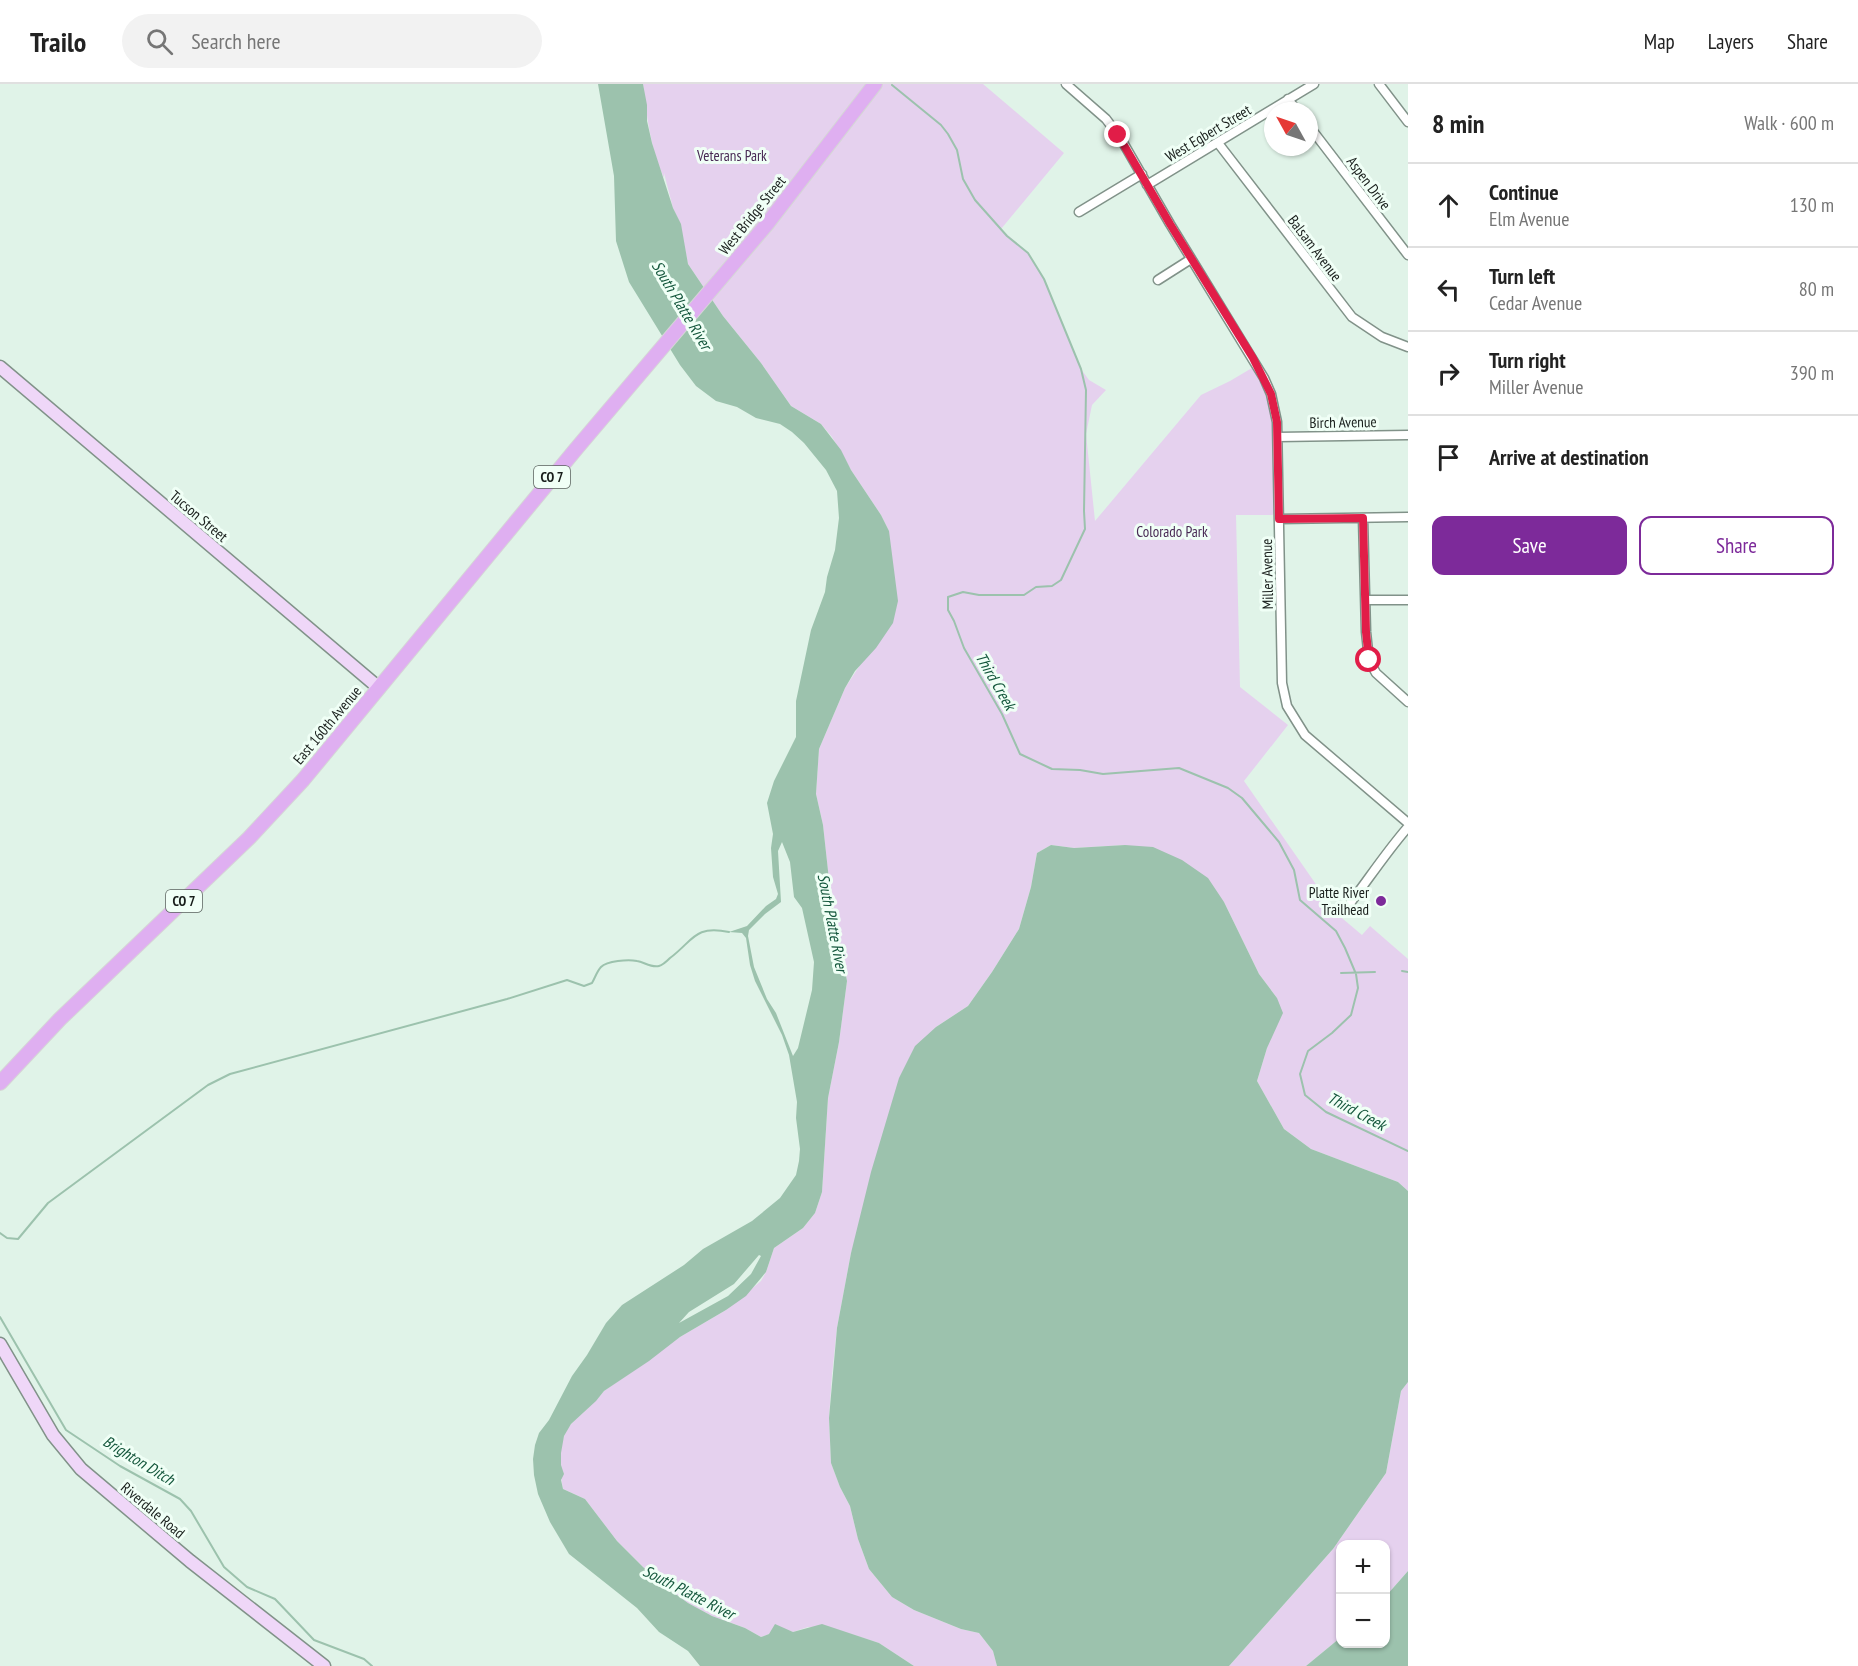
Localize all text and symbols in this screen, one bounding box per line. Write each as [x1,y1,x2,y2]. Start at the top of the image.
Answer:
search box [122,14,542,68]
text: Trailo [30,23,86,60]
icon: search [143,25,176,58]
text: Search here [191,27,281,55]
text: Map [1644,28,1675,55]
text: Layers [1708,28,1754,55]
text: Share [1787,28,1828,55]
street label: West Egbert Street [1162,100,1254,166]
north arrow [1264,102,1318,156]
text: 8 min [1432,107,1485,140]
text: Walk · 600 m [1744,110,1834,136]
route end [1104,121,1130,147]
park label: Veterans Park [696,146,767,165]
street label: Aspen Drive [1343,153,1395,213]
street label: West Bridge Street [714,172,790,258]
text: Continue [1489,178,1559,206]
icon: ahead [1432,189,1465,222]
text: 130 m [1790,192,1834,218]
text: Elm Avenue [1489,206,1570,232]
street label: Balsam Avenue [1284,211,1346,285]
water label: South Platte River [648,257,718,355]
text: Turn left [1489,262,1555,290]
icon: left [1432,273,1465,306]
text: 80 m [1799,276,1834,302]
text: Cedar Avenue [1489,290,1582,316]
text: Turn right [1489,346,1566,374]
icon: right [1432,357,1465,390]
text: 390 m [1790,360,1834,386]
text: Miller Avenue [1489,374,1583,400]
street label: Birch Avenue [1309,412,1377,432]
icon: arrive [1432,441,1465,474]
text: Arrive at destination [1489,443,1649,471]
road number: CO 7 [534,466,570,488]
street label: Tucson Street [166,486,232,546]
button: Save [1432,516,1627,575]
button: Share [1639,516,1834,575]
park label: Colorado Park [1136,522,1208,541]
street label: Miller Avenue [1257,538,1277,610]
route start [1355,646,1381,672]
water label: Third Creek [972,649,1021,715]
street label: East 160th Avenue [289,682,365,768]
water label: South Platte River [814,872,853,977]
place label: Platte River Trailhead [1309,883,1370,919]
road number: CO 7 [166,890,202,912]
marker: Platte River Trailhead [1374,894,1388,908]
water label: Third Creek [1324,1087,1391,1135]
water label: Brighton Ditch [100,1431,179,1490]
street label: Riverdale Road [117,1478,189,1542]
map controls [1336,1540,1390,1648]
button: + [1336,1540,1390,1594]
water label: South Platte River [640,1560,740,1625]
button: − [1336,1594,1390,1648]

